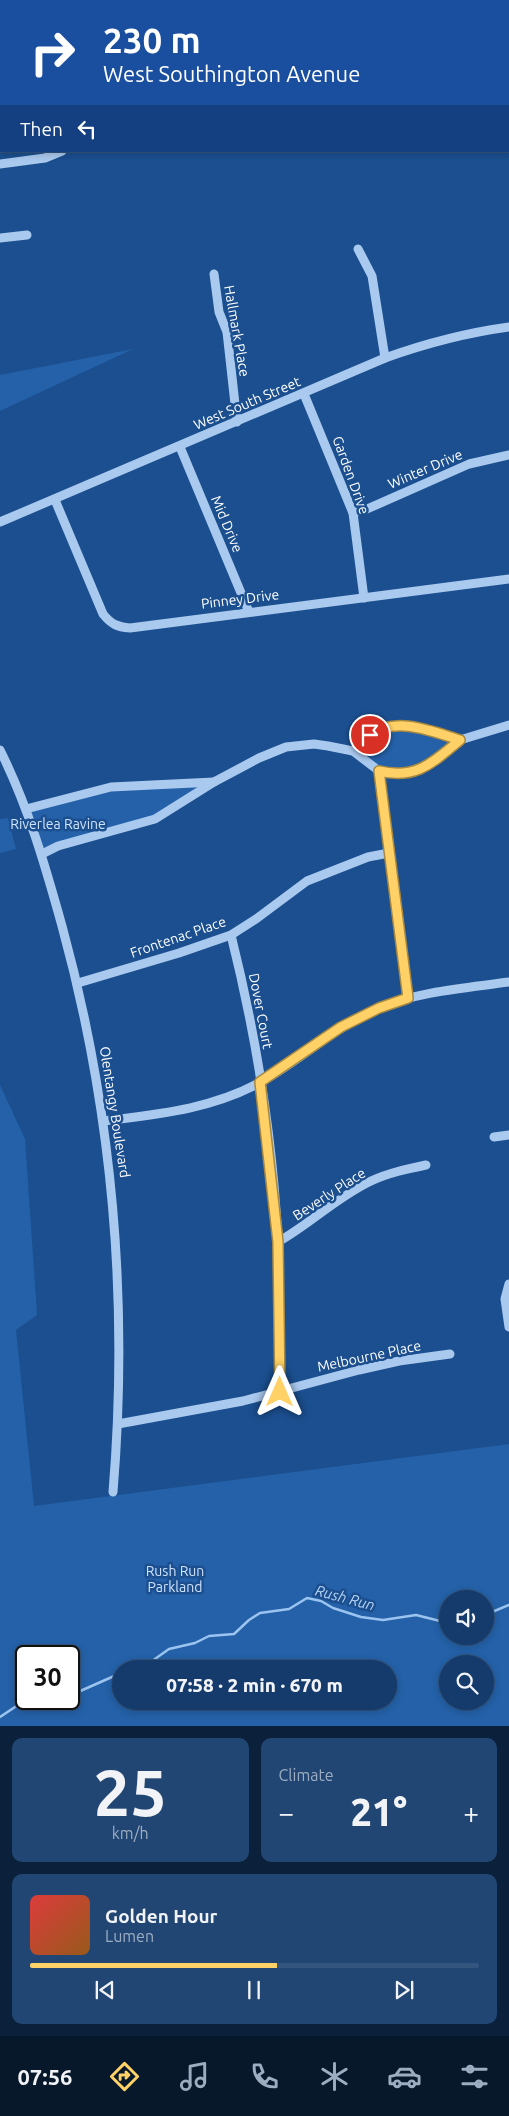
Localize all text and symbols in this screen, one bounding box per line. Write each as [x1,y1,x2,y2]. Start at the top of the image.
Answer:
icon: right [20,20,85,85]
text: 230 m [103,20,201,60]
text: West Southington Avenue [103,61,360,86]
icon: left [73,115,101,143]
text: Then [20,118,63,140]
street label: Hallmark Place [221,284,253,378]
street label: West South Street [191,373,303,433]
street label: Garden Drive [329,434,373,516]
street label: Winter Drive [385,446,465,492]
street label: Mid Drive [208,493,246,555]
street label: Pinney Drive [200,586,280,612]
pin [349,714,391,756]
icon: arrive [356,721,384,749]
park label: Riverlea Ravine [10,816,106,832]
street label: Frontenac Place [128,913,228,961]
street label: Dover Court [246,972,276,1051]
street label: Olentangy Boulevard [97,1045,133,1179]
street label: Beverly Place [290,1165,368,1223]
street label: Melbourne Place [316,1337,422,1375]
position arrow [253,1365,305,1417]
park label: Rush Run Parkland [146,1563,204,1595]
water label: Rush Run [313,1581,377,1614]
map controls [439,1590,494,1710]
button: sound [439,1590,494,1645]
speed limit sign: 30 [15,1645,80,1710]
button: search [439,1655,494,1710]
text: 07:58 · 2 min · 670 m [166,1674,343,1696]
text: 25 [94,1755,167,1828]
text: Climate [279,1766,334,1784]
text: 21° [350,1791,407,1833]
text: − [279,1797,294,1828]
text: + [463,1797,479,1828]
text: km/h [112,1824,149,1842]
text: Golden Hour [105,1905,217,1927]
text: Lumen [105,1927,154,1945]
icon: previous [91,1976,119,2004]
icon: pause [240,1976,268,2004]
icon: next [390,1976,418,2004]
icon: directions [107,2059,142,2094]
icon: music [177,2059,212,2094]
icon: phone [247,2059,282,2094]
icon: climate [317,2059,352,2094]
icon: car [387,2059,422,2094]
icon: filters [457,2059,492,2094]
text: 07:56 [17,2064,72,2089]

